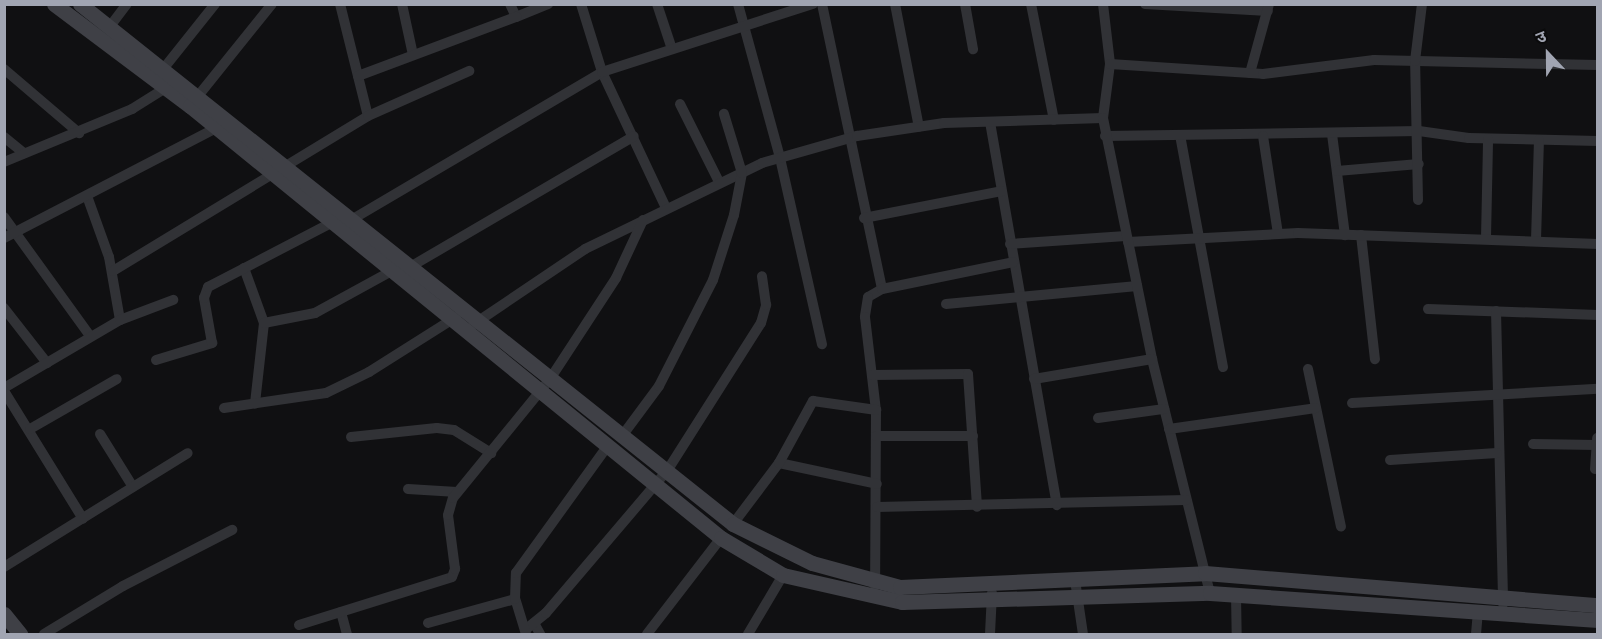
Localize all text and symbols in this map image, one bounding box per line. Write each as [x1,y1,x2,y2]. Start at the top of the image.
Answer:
north arrow [1518,24,1578,84]
text: उ [1533,26,1549,47]

